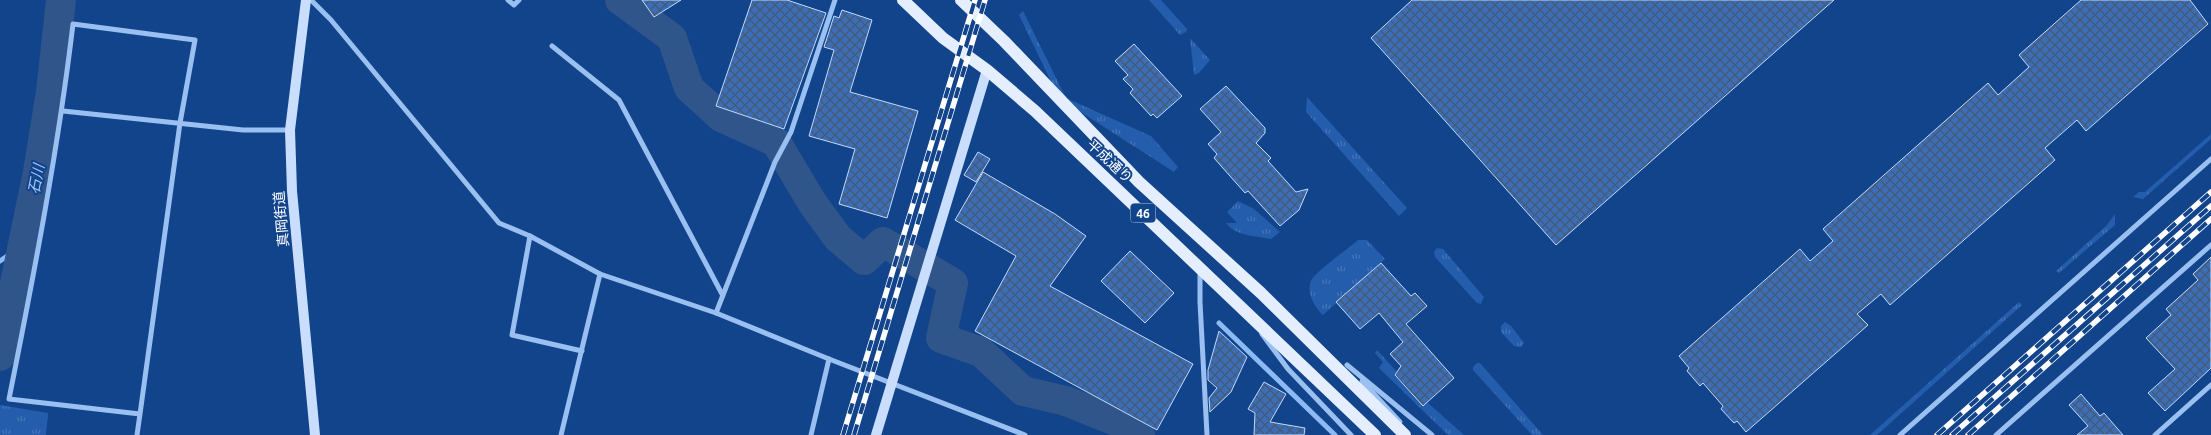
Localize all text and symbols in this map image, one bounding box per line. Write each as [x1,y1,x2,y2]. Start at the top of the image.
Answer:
street label: 平成通り [1084,136,1136,186]
water label: 石川 [25,161,48,195]
street label: 真岡街道 [271,190,291,248]
road number: 46 [1130,204,1156,222]

